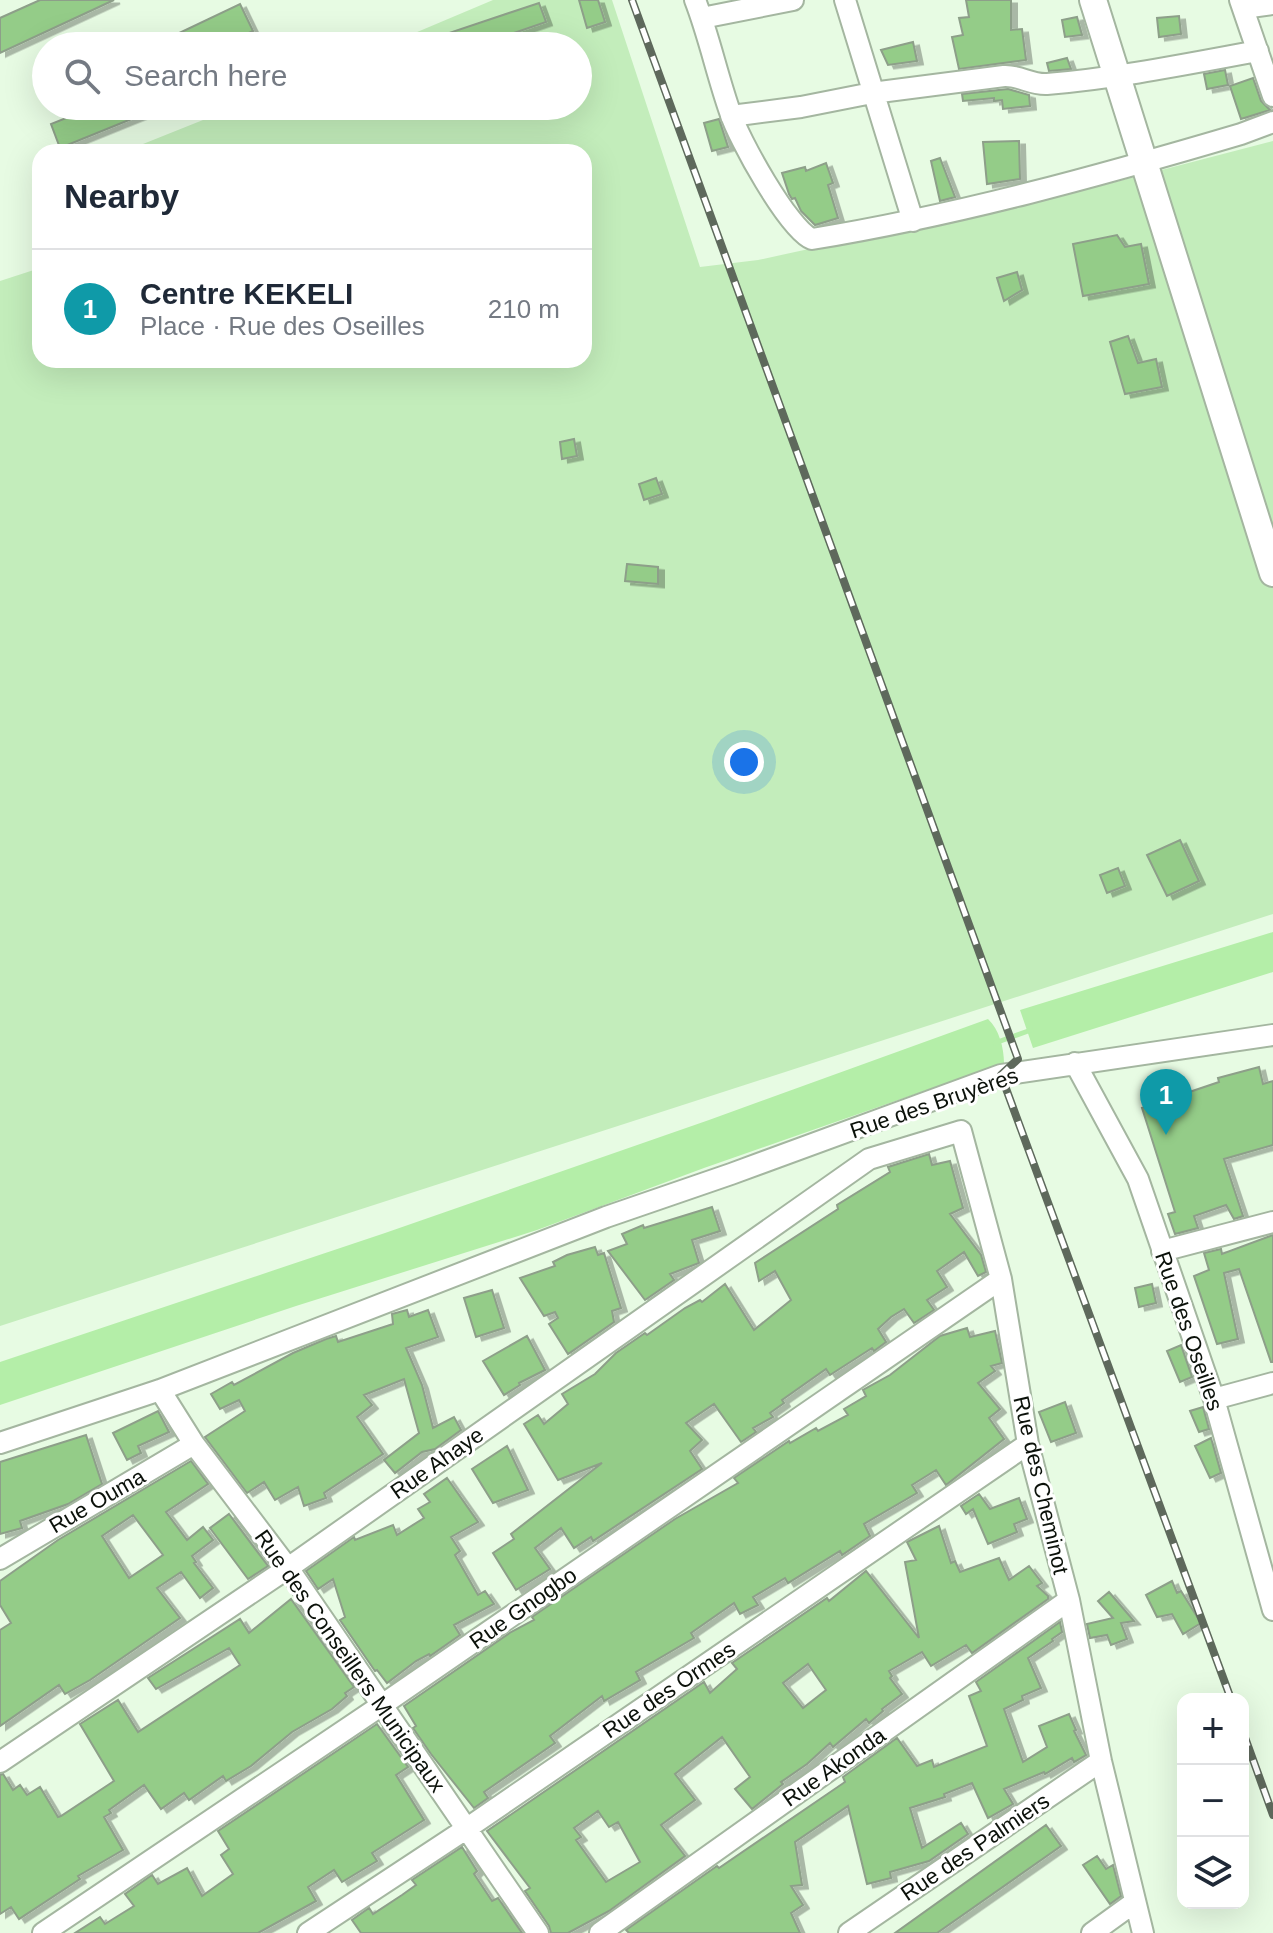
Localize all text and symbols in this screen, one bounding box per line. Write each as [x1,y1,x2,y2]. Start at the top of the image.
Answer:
search box [32,32,592,120]
icon: search [60,54,104,98]
text: Search here [124,59,287,92]
text: Nearby [64,177,179,215]
text: Centre KEKELI [140,277,353,310]
text: 1 [83,294,97,324]
text: 210 m [488,294,560,324]
text: Place · Rue des Oseilles [140,311,425,341]
your location [724,742,764,782]
street label: Rue des Bruyères [847,1063,1021,1143]
pin: 1 [1140,1069,1192,1135]
street label: Rue des Oseilles [1150,1248,1228,1414]
street label: Rue des Cheminot [1008,1393,1074,1577]
street label: Rue Ahaye [386,1422,488,1504]
street label: Rue Ouma [45,1463,150,1538]
street label: Rue des Conseillers Municipaux [250,1525,450,1797]
street label: Rue Gnogbo [465,1562,581,1654]
street label: Rue des Ormes [598,1637,740,1743]
map controls [1177,1693,1249,1909]
button: + [1177,1693,1249,1765]
street label: Rue Akonda [778,1722,891,1812]
button: − [1177,1765,1249,1837]
street label: Rue des Palmiers [896,1788,1054,1906]
button: layers [1177,1837,1249,1909]

